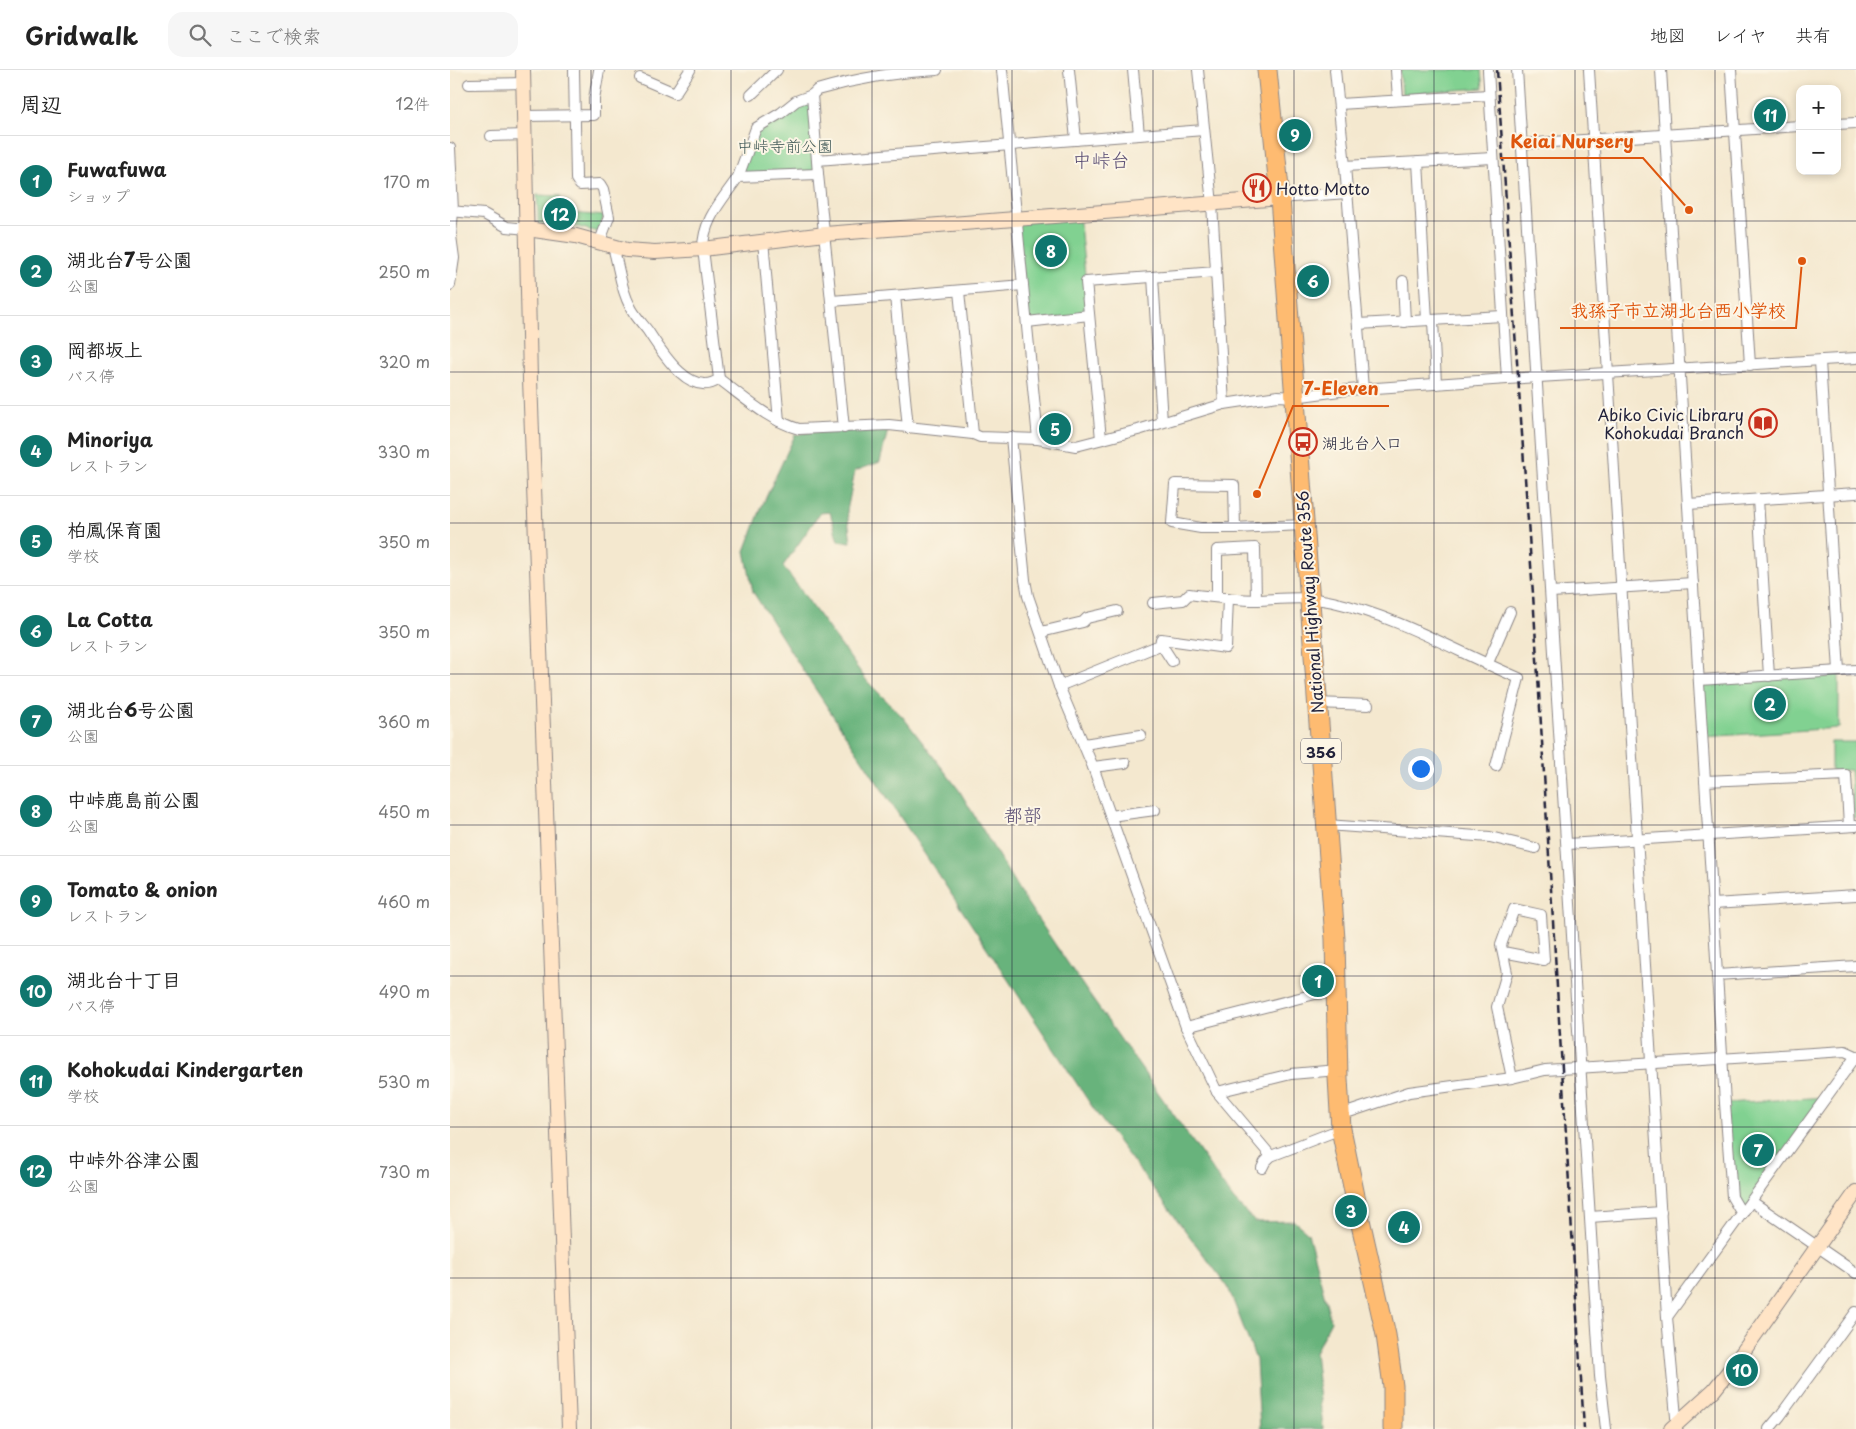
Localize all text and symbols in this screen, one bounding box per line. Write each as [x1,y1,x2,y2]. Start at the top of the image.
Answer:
search box [168,12,518,57]
text: Gridwalk [25,17,138,53]
icon: search [186,21,214,49]
text: ここで検索 [226,21,321,49]
text: 地図 [1650,21,1686,48]
text: レイヤ [1714,21,1767,48]
text: 共有 [1795,21,1831,48]
map controls [1796,85,1841,175]
button: + [1796,85,1841,130]
text: 周辺 [20,87,62,119]
text: 12件 [395,91,430,115]
pin: 11 [1754,96,1786,134]
pin: 9 [1279,116,1311,154]
callout: Keiai Nursery [1500,125,1643,158]
text: Keiai Nursery [1510,127,1634,154]
button: − [1796,130,1841,175]
park label: 中峠寺前公園 [737,133,833,157]
district label: 中峠台 [1072,145,1130,173]
text: Fuwafuwa [67,155,167,183]
text: 1 [32,169,40,193]
text: 170 m [384,169,430,193]
restaurant icon: Hotto Motto [1242,173,1272,203]
place label: Hotto Motto [1276,176,1370,200]
text: ショップ [67,183,130,207]
pin: 12 [544,195,576,233]
pin: 8 [1035,232,1067,270]
text: 湖北台7号公園 [67,245,192,273]
text: 2 [30,259,42,283]
text: 250 m [379,259,430,283]
pin: 6 [1297,262,1329,300]
text: 公園 [67,273,99,297]
callout: 我孫子市立湖北台西小学校 [1560,295,1796,328]
text: 我孫子市立湖北台西小学校 [1570,296,1786,323]
text: 岡都坂上 [67,335,143,363]
text: 3 [31,349,41,373]
text: 320 m [379,349,430,373]
text: バス停 [67,363,115,387]
callout: 7-Eleven [1293,373,1389,406]
text: 7-Eleven [1303,374,1379,401]
place label: Abiko Civic Library Kohokudai Branch [1598,402,1744,444]
library icon: Abiko Civic Library Kohokudai Branch [1748,408,1778,438]
pin: 5 [1039,410,1071,448]
text: Minoriya [67,425,153,453]
bus stop icon: 湖北台入口 [1288,427,1318,457]
place label: 湖北台入口 [1322,430,1402,454]
text: 4 [31,439,41,463]
text: 330 m [377,439,430,463]
text: レストラン [67,453,148,477]
street label: National Highway Route 356 [1289,490,1329,714]
text: 柏鳳保育園 [67,515,162,543]
text: 5 [31,529,41,553]
text: 350 m [378,529,430,553]
text: 学校 [67,543,99,567]
text: La Cotta [67,605,153,633]
text: 6 [30,619,42,643]
text: 350 m [378,619,430,643]
text: レストラン [67,633,148,657]
pin: 2 [1754,685,1786,723]
text: 湖北台6号公園 [67,695,194,723]
text: 7 [31,709,41,733]
text: 360 m [378,709,430,733]
text: 公園 [67,723,99,747]
road number: 356 [1301,738,1341,764]
your location [1408,756,1434,782]
text: 中峠鹿島前公園 [67,785,200,813]
text: 8 [31,799,41,823]
text: 450 m [378,799,430,823]
district label: 都部 [1004,800,1042,828]
text: 公園 [67,813,99,837]
text: Tomato & onion [67,875,218,903]
text: 9 [31,889,41,913]
text: 460 m [378,889,430,913]
text: レストラン [67,903,148,927]
pin: 1 [1302,962,1334,1000]
text: 湖北台十丁目 [67,965,181,993]
text: 10 [26,979,46,1003]
text: 490 m [379,979,430,1003]
text: バス停 [67,993,115,1017]
text: Kohokudai Kindergarten [67,1055,303,1083]
text: 11 [29,1069,43,1093]
text: 530 m [377,1069,430,1093]
text: 学校 [67,1083,99,1107]
pin: 7 [1742,1131,1774,1169]
text: 中峠外谷津公園 [67,1145,200,1173]
text: 12 [27,1159,45,1183]
text: 730 m [379,1159,430,1183]
text: 公園 [67,1173,99,1197]
pin: 3 [1335,1192,1367,1230]
pin: 4 [1388,1208,1420,1246]
pin: 10 [1726,1351,1758,1389]

